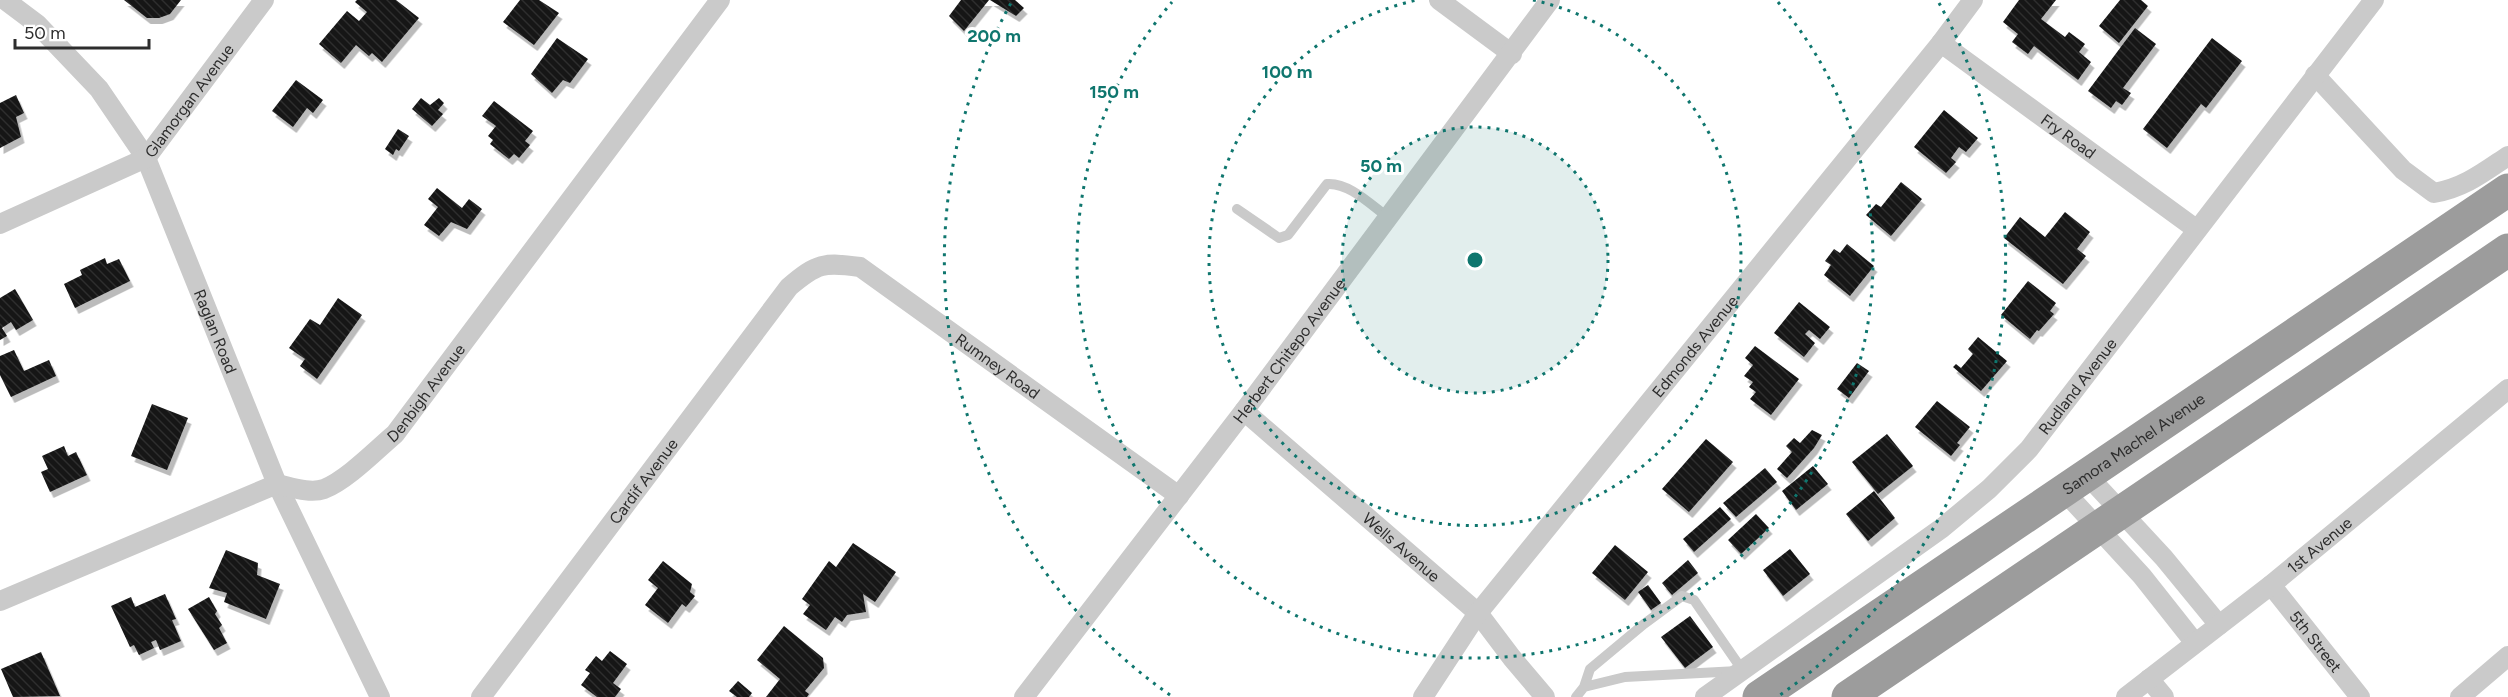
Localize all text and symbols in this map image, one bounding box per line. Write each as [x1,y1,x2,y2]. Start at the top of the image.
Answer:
scale bar [15,12,148,50]
text: 50 m [24,22,66,44]
text: 200 m [967,25,1021,47]
street label: Glamorgan Avenue [141,40,238,161]
text: 100 m [1262,61,1312,83]
text: 150 m [1089,81,1139,103]
street label: Fry Road [2037,110,2099,163]
text: 50 m [1360,155,1402,177]
centre of rings [1465,250,1485,270]
street label: Herbert Chitepo Avenue [1229,275,1350,427]
street label: Raglan Road [190,287,241,376]
street label: Edmonds Avenue [1648,292,1742,401]
street label: Rumney Road [952,330,1043,403]
street label: Rudland Avenue [2035,334,2121,438]
street label: Denbigh Avenue [383,340,469,447]
street label: Samora Machel Avenue [2059,389,2209,499]
street label: Cardif Avenue [605,435,682,528]
street label: Wells Avenue [1359,509,1444,586]
street label: 1st Avenue [2283,513,2356,578]
street label: 5th Street [2285,607,2346,676]

